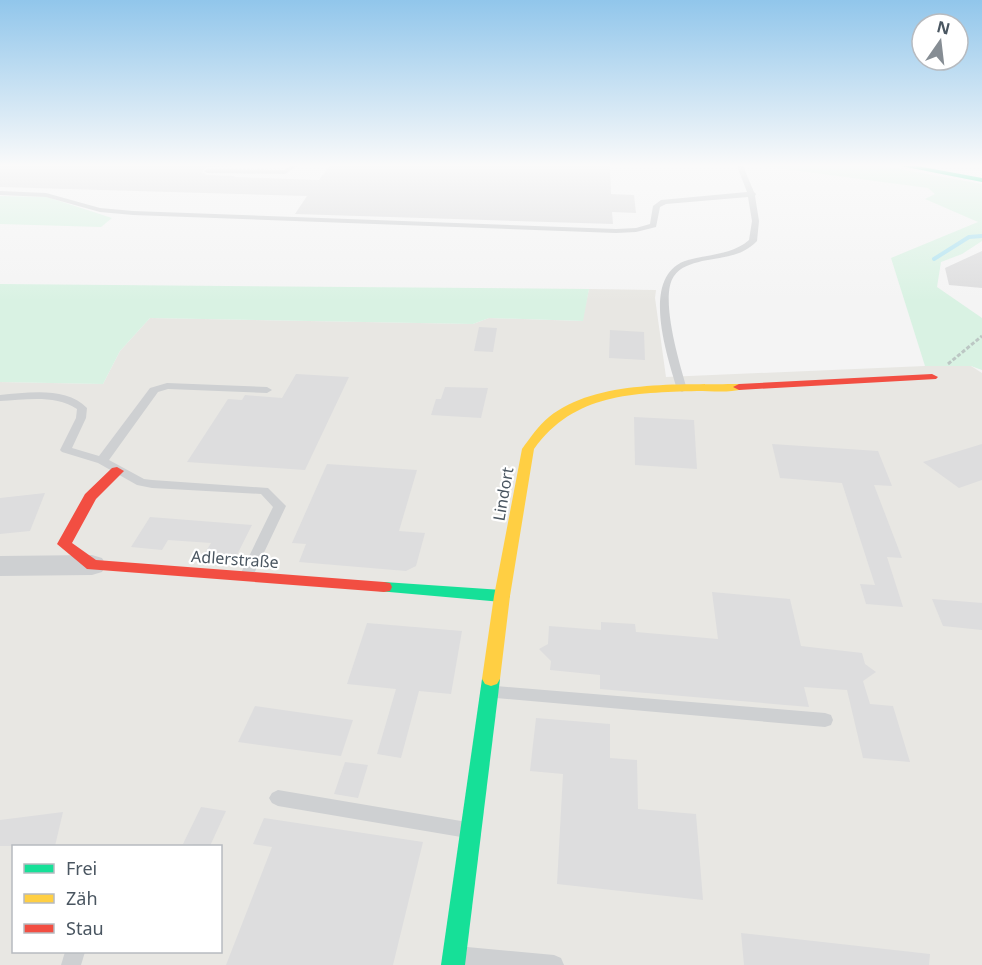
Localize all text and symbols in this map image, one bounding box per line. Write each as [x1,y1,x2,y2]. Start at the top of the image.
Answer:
north arrow [910,12,970,72]
text: N [935,15,953,40]
street label: Lindort [487,465,519,523]
street label: Adlerstraße [191,545,279,573]
legend [12,845,222,953]
text: Frei [66,856,97,880]
text: Zäh [66,886,98,910]
text: Stau [66,916,104,940]

